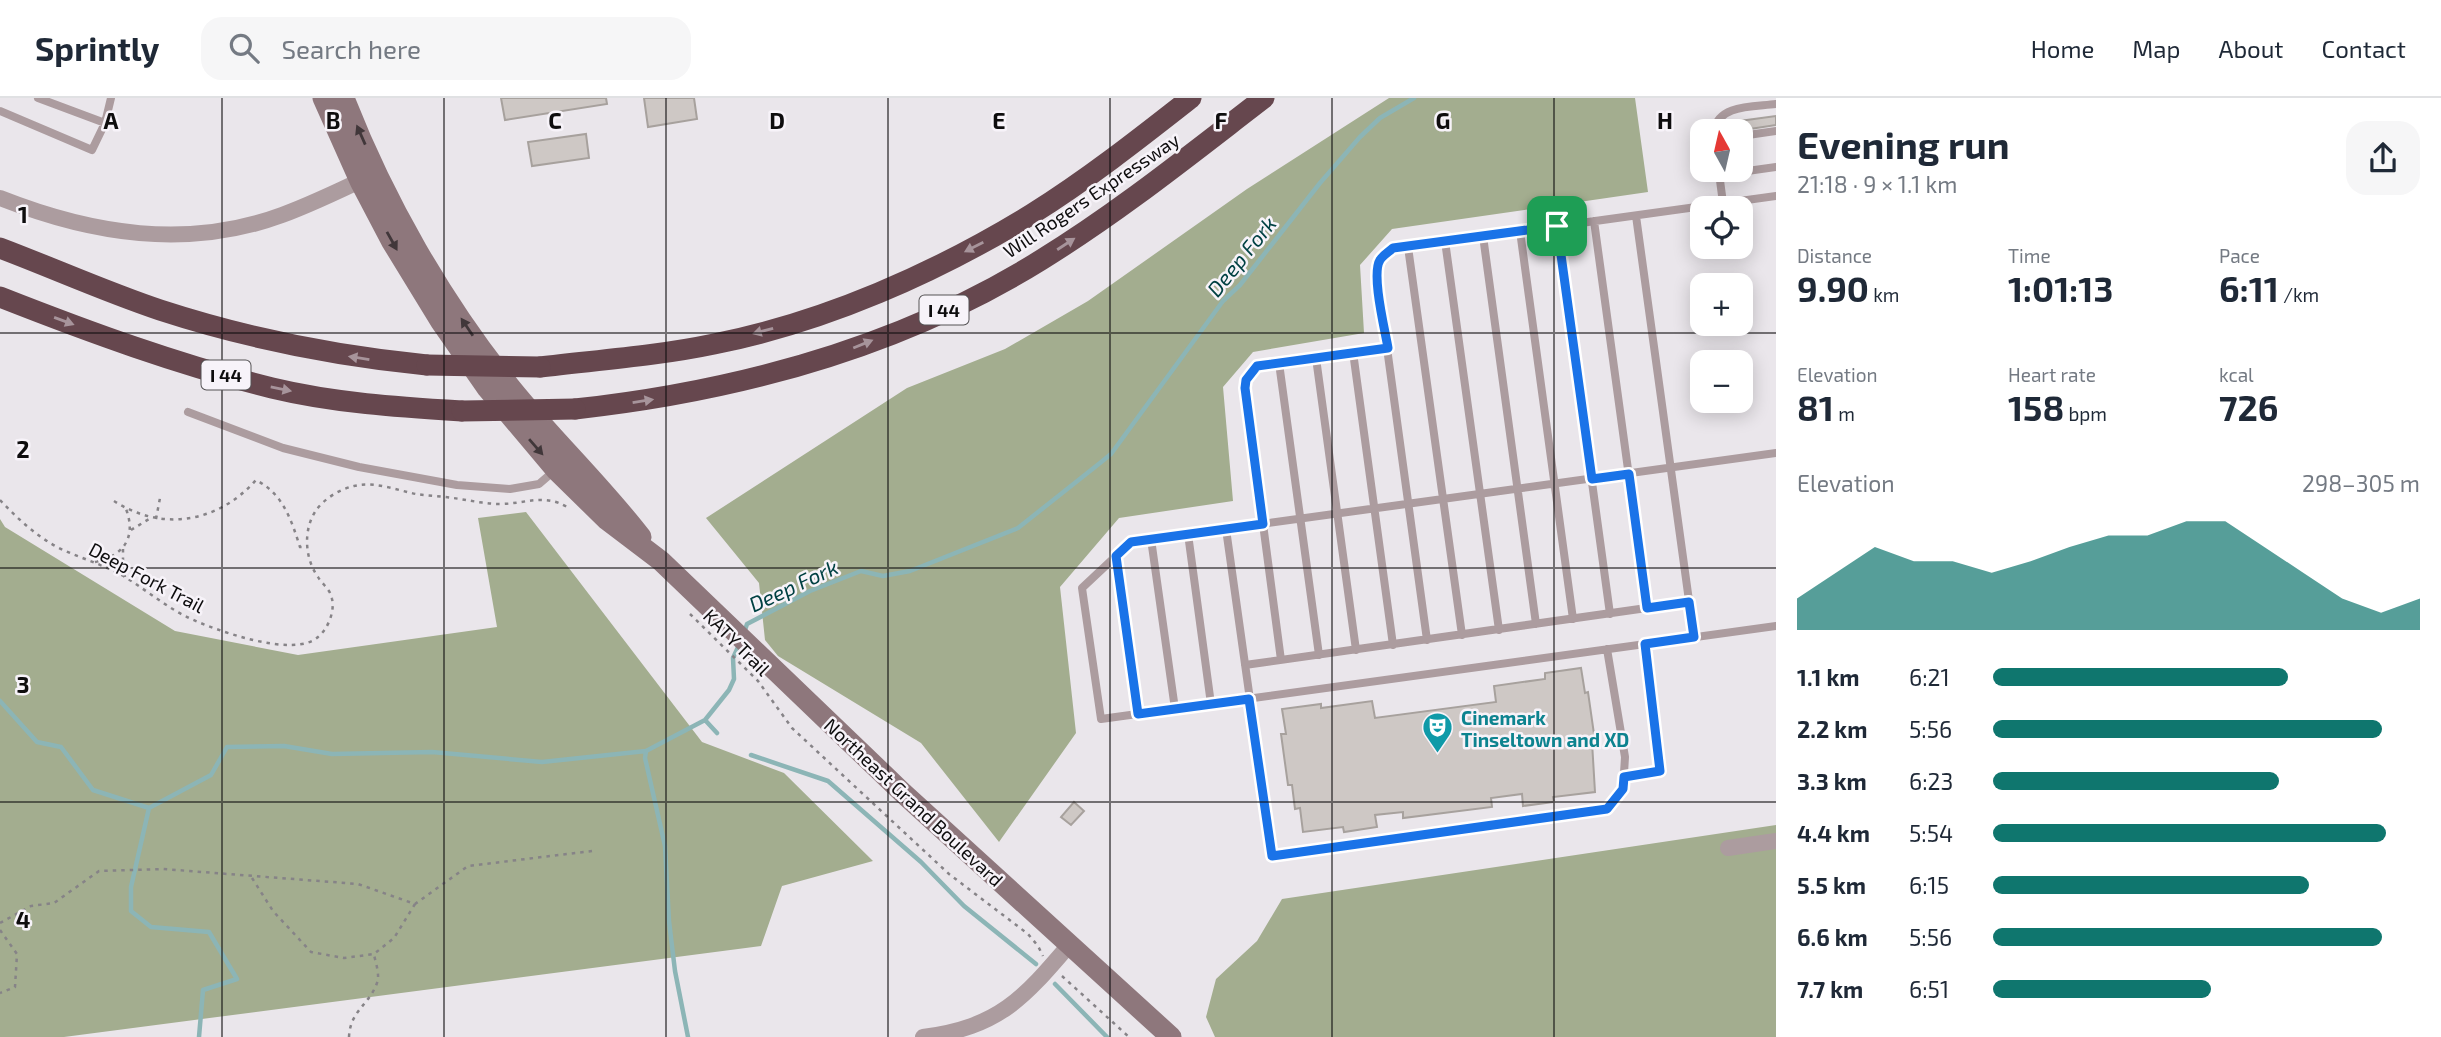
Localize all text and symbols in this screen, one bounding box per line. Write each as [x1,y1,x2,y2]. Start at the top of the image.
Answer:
search box [201,17,691,80]
text: Sprintly [35,28,159,68]
icon: search [225,29,263,67]
text: Search here [281,33,421,64]
text: Home [2031,34,2094,63]
text: Map [2132,34,2180,63]
text: About [2218,34,2284,63]
text: Contact [2322,34,2406,63]
text: A [103,106,119,134]
text: B [326,106,340,134]
text: C [548,106,562,134]
text: D [769,106,785,134]
text: E [992,106,1006,134]
text: F [1215,106,1228,134]
text: G [1436,106,1450,134]
text: H [1657,106,1673,134]
north arrow [1690,119,1754,182]
map controls [1690,119,1753,413]
text: Evening run [1797,121,2010,167]
button: share [2346,121,2420,195]
one-way arrow [355,125,366,146]
street label: Will Rogers Expressway [999,128,1183,262]
text: 21:18 · 9 × 1.1 km [1797,170,1957,198]
pin [1527,196,1587,256]
button: locate [1690,196,1753,259]
text: 1 [18,200,28,228]
icon: arrive [1538,207,1576,245]
water label: Deep Fork [1201,211,1281,301]
one-way arrow [386,231,398,251]
one-way arrow [1057,237,1076,250]
one-way arrow [964,242,984,253]
text: Distance [1797,244,1872,267]
text: Time [2008,244,2051,267]
text: Pace [2219,244,2260,267]
text: 9.90 [1797,267,1869,309]
text: 1:01:13 [2008,267,2113,309]
text: 6:11 [2219,267,2279,309]
button: + [1690,273,1753,336]
text: km [1869,283,1900,306]
text: /km [2279,283,2319,306]
road number: I 44 [920,295,968,324]
one-way arrow [53,316,74,327]
one-way arrow [461,317,474,336]
one-way arrow [752,326,774,337]
one-way arrow [852,339,873,350]
button: − [1690,350,1753,413]
one-way arrow [348,352,370,363]
road number: I 44 [202,360,250,390]
text: Elevation [1797,363,1878,386]
text: Heart rate [2008,363,2096,386]
text: kcal [2219,363,2254,386]
one-way arrow [270,384,292,395]
text: 81 [1797,386,1834,428]
text: 158 [2008,386,2064,428]
text: 726 [2219,386,2278,428]
one-way arrow [632,395,654,406]
text: m [1834,402,1855,425]
text: bpm [2064,402,2107,425]
text: 2 [16,435,30,463]
one-way arrow [528,438,544,456]
text: Elevation [1797,469,1895,497]
text: 298–305 m [2302,469,2420,497]
street label: Deep Fork Trail [85,537,209,617]
water label: Deep Fork [745,554,842,616]
street label: KATY Trail [699,604,775,680]
text: 1.1 km [1797,663,1860,691]
text: 6:21 [1909,663,1950,691]
text: 3 [16,670,30,698]
place label: Cinemark Tinseltown and XD [1461,706,1629,751]
theatre icon: Cinemark Tinseltown and XD [1421,711,1455,755]
street label: Northeast Grand Boulevard [820,713,1008,891]
text: 2.2 km [1797,715,1867,743]
text: 5:56 [1909,715,1952,743]
text: 3.3 km [1797,767,1867,795]
text: 6:23 [1909,767,1953,795]
text: 4.4 km [1797,819,1870,847]
text: 5:54 [1909,819,1953,847]
text: 5.5 km [1797,871,1866,899]
text: 6:15 [1909,871,1949,899]
text: 4 [16,905,30,933]
text: 6.6 km [1797,923,1868,951]
text: 5:56 [1909,923,1952,951]
text: 7.7 km [1797,975,1863,1003]
text: 6:51 [1909,975,1949,1003]

